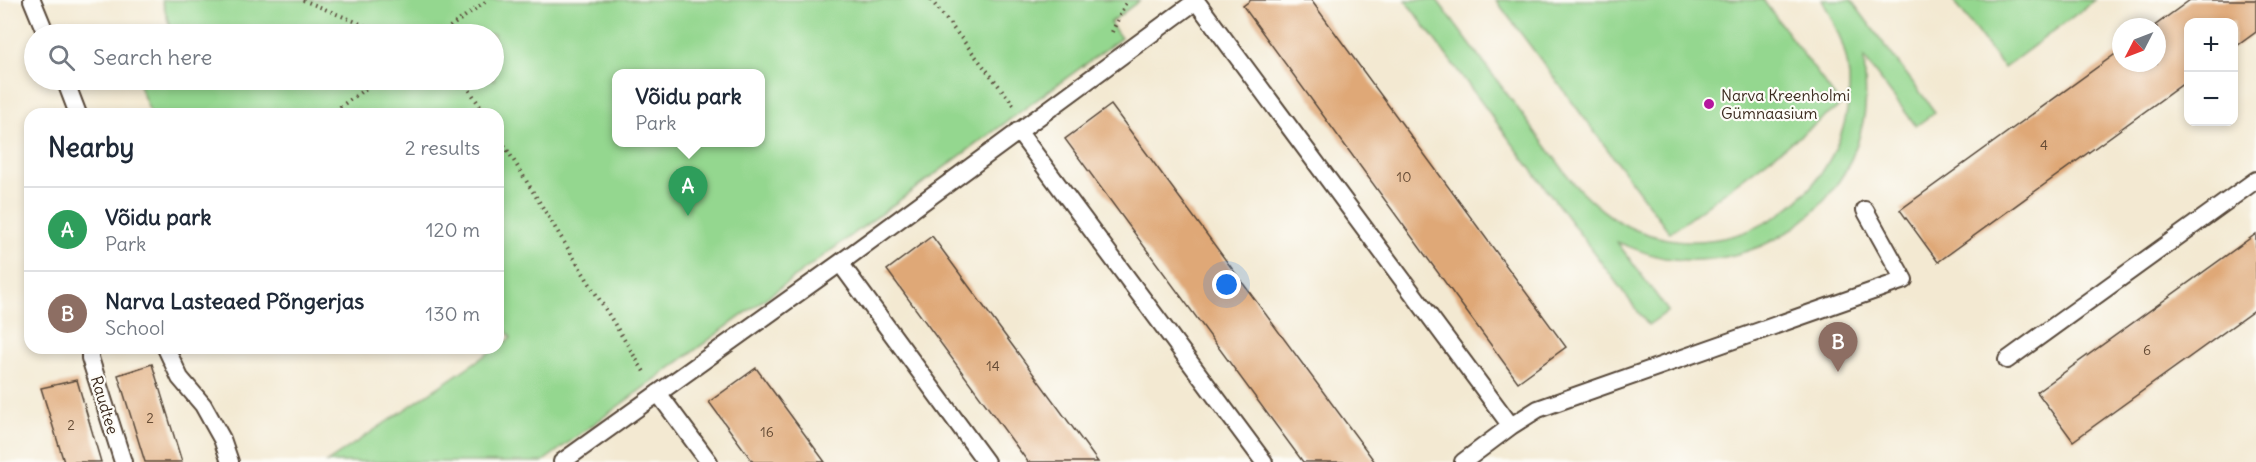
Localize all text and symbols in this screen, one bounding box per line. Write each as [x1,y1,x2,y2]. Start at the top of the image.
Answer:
north arrow [2112,18,2166,72]
map controls [2184,18,2238,126]
button: + [2184,18,2238,72]
search box [24,24,504,90]
icon: search [45,41,78,74]
text: Search here [93,43,212,71]
popup [612,69,765,147]
button: − [2184,72,2238,126]
text: Võidu park [635,82,742,110]
place label: Narva Kreenholmi Gümnaasium [1721,85,1850,123]
marker: Narva Kreenholmi Gümnaasium [1702,97,1716,111]
text: Park [635,110,677,135]
text: Nearby [48,131,134,164]
text: 2 results [405,135,480,160]
house number: 4 [2040,136,2048,154]
pin: A [668,166,708,216]
house number: 10 [1397,168,1411,186]
text: Võidu park [105,203,212,231]
text: A [61,217,74,242]
text: 120 m [426,217,480,242]
text: Park [105,231,146,256]
your location [1212,270,1241,299]
text: Narva Lasteaed Põngerjas [105,287,364,315]
text: B [61,301,74,326]
text: 130 m [425,301,480,326]
text: School [105,315,165,340]
pin: B [1818,322,1858,372]
house number: 6 [2143,341,2151,359]
house number: 14 [986,357,1000,375]
street label: Raudtee [87,373,123,437]
house number: 2 [146,409,154,427]
house number: 2 [67,416,75,434]
house number: 16 [760,423,774,441]

